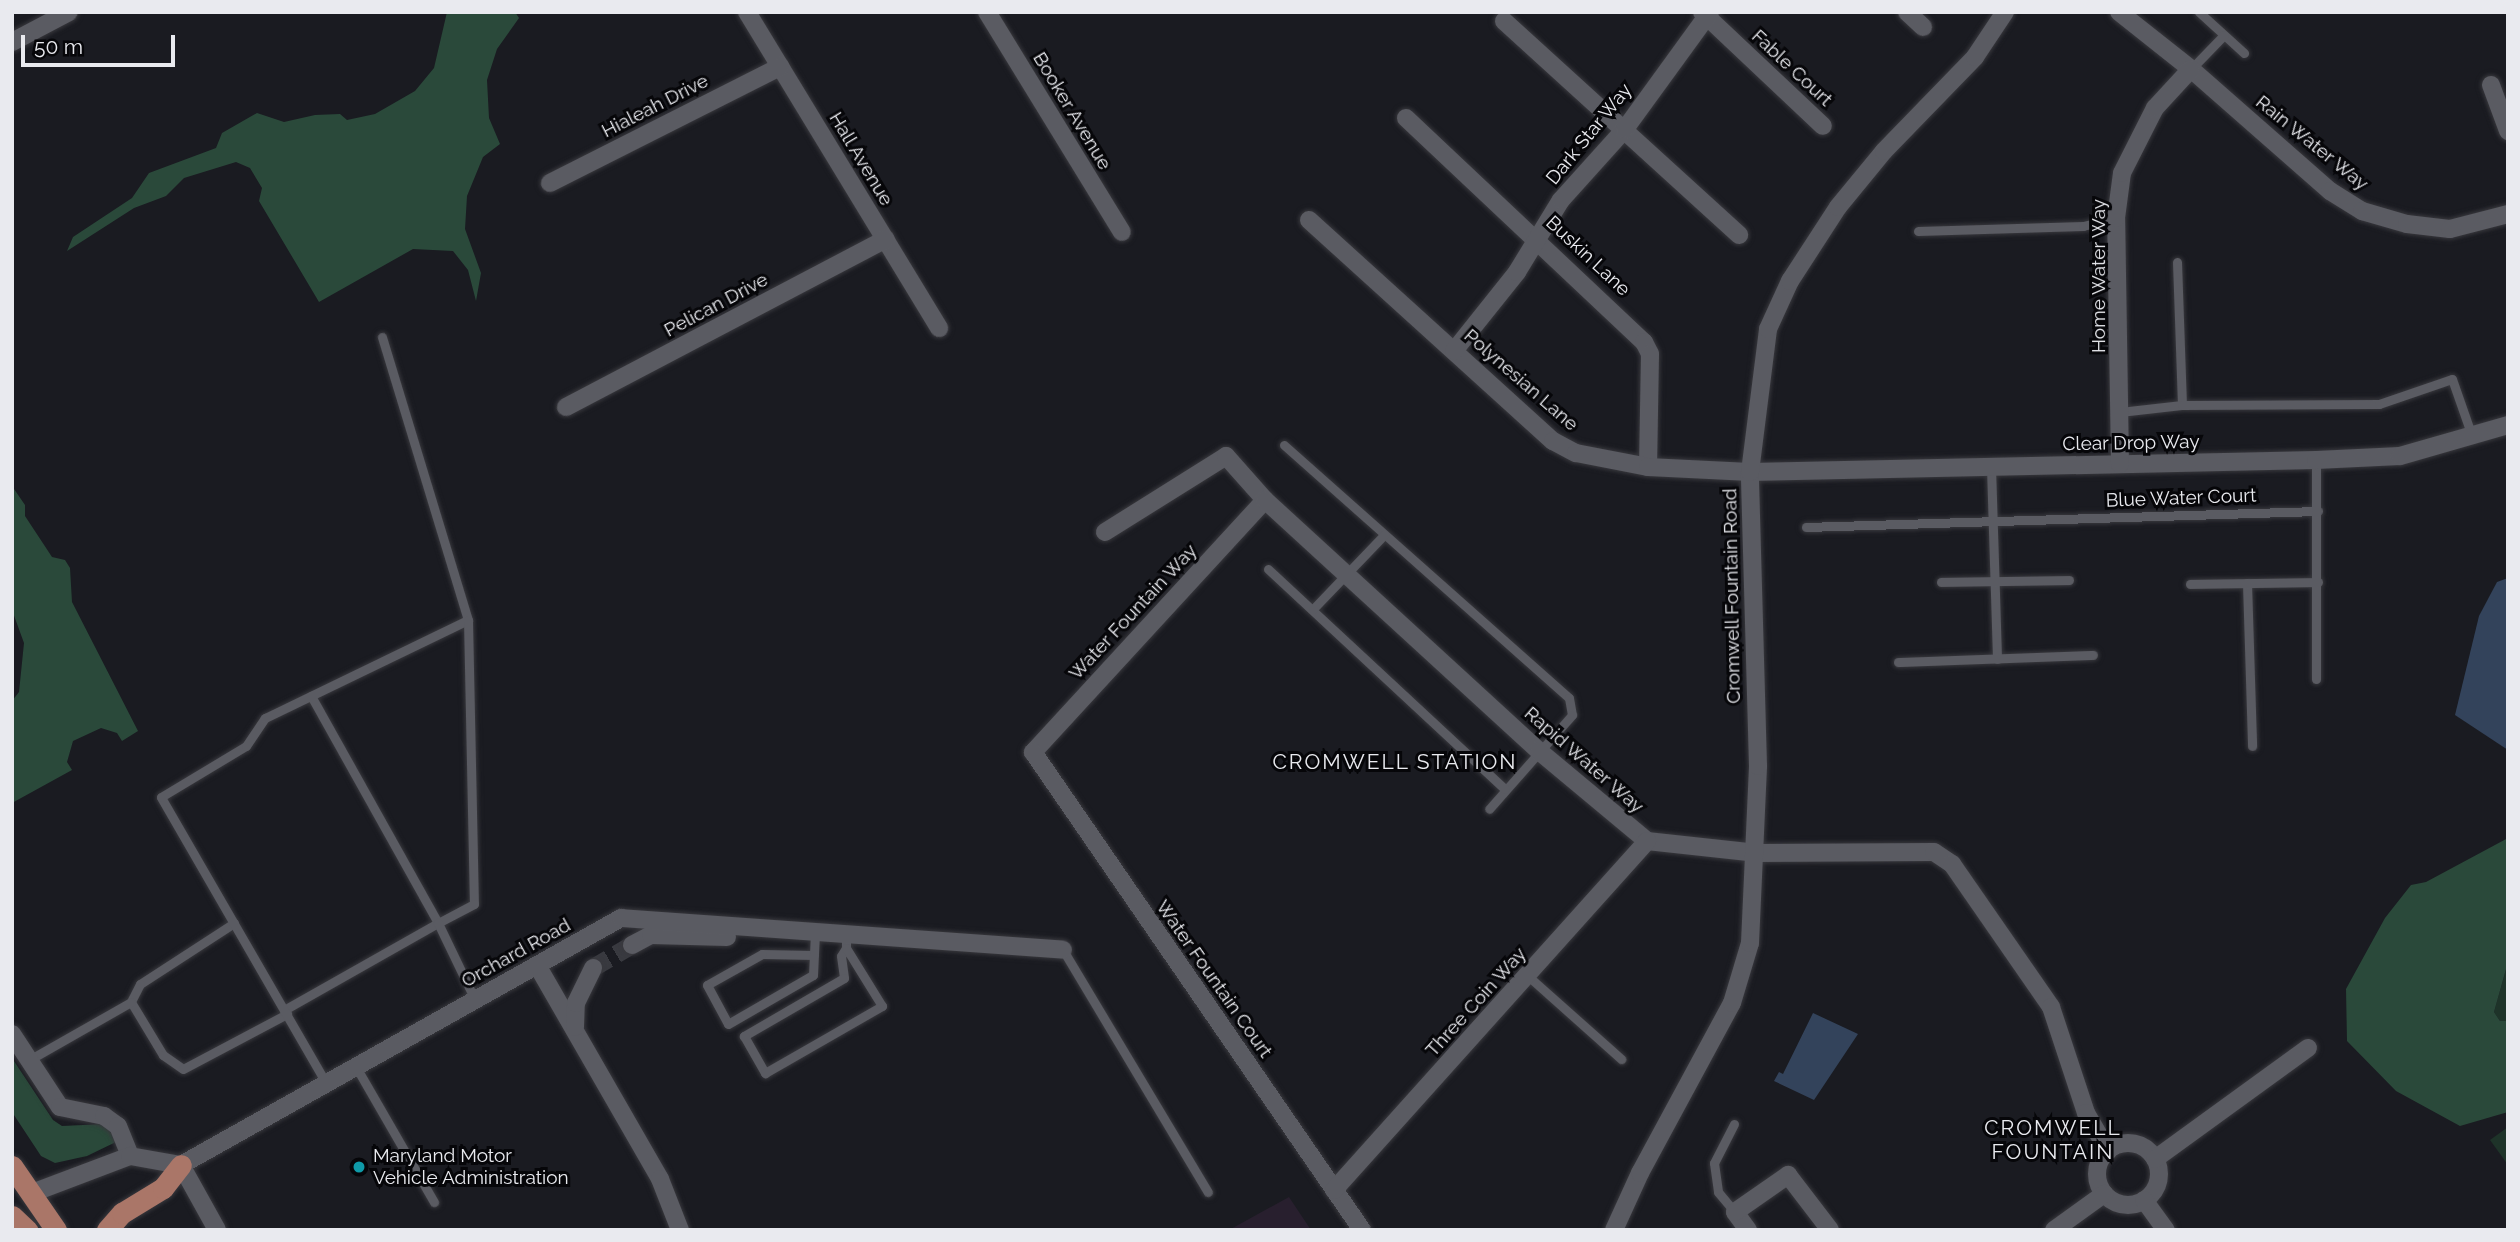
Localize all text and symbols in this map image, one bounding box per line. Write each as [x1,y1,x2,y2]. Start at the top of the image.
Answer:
scale bar [24,21,178,65]
street label: Fable Court [1747,25,1837,111]
text: 50 m [34,34,83,59]
street label: Booker Avenue [1028,48,1116,174]
street label: Hialeah Drive [598,69,712,143]
street label: Dark Star Way [1541,79,1637,189]
street label: Rain Water Way [2250,90,2374,196]
street label: Hall Avenue [824,108,898,210]
street label: Home Water Way [2088,198,2110,354]
street label: Buskin Lane [1541,211,1635,301]
street label: Pelican Drive [660,268,772,342]
street label: Polynesian Lane [1459,324,1583,436]
street label: Clear Drop Way [2062,430,2200,456]
street label: Blue Water Court [2105,484,2257,512]
street label: Cromwell Fountain Road [1719,488,1745,704]
street label: Water Fountain Way [1064,539,1202,685]
street label: Rapid Water Way [1519,701,1649,819]
district label: CROMWELL STATION [1274,749,1516,775]
street label: Water Fountain Court [1151,896,1277,1062]
street label: Orchard Road [458,914,574,992]
street label: Three Coin Way [1421,942,1531,1062]
district label: CROMWELL FOUNTAIN [1985,1115,2121,1165]
place label: Maryland Motor Vehicle Administration [373,1145,569,1189]
marker: Maryland Motor Vehicle Administration [351,1159,367,1175]

